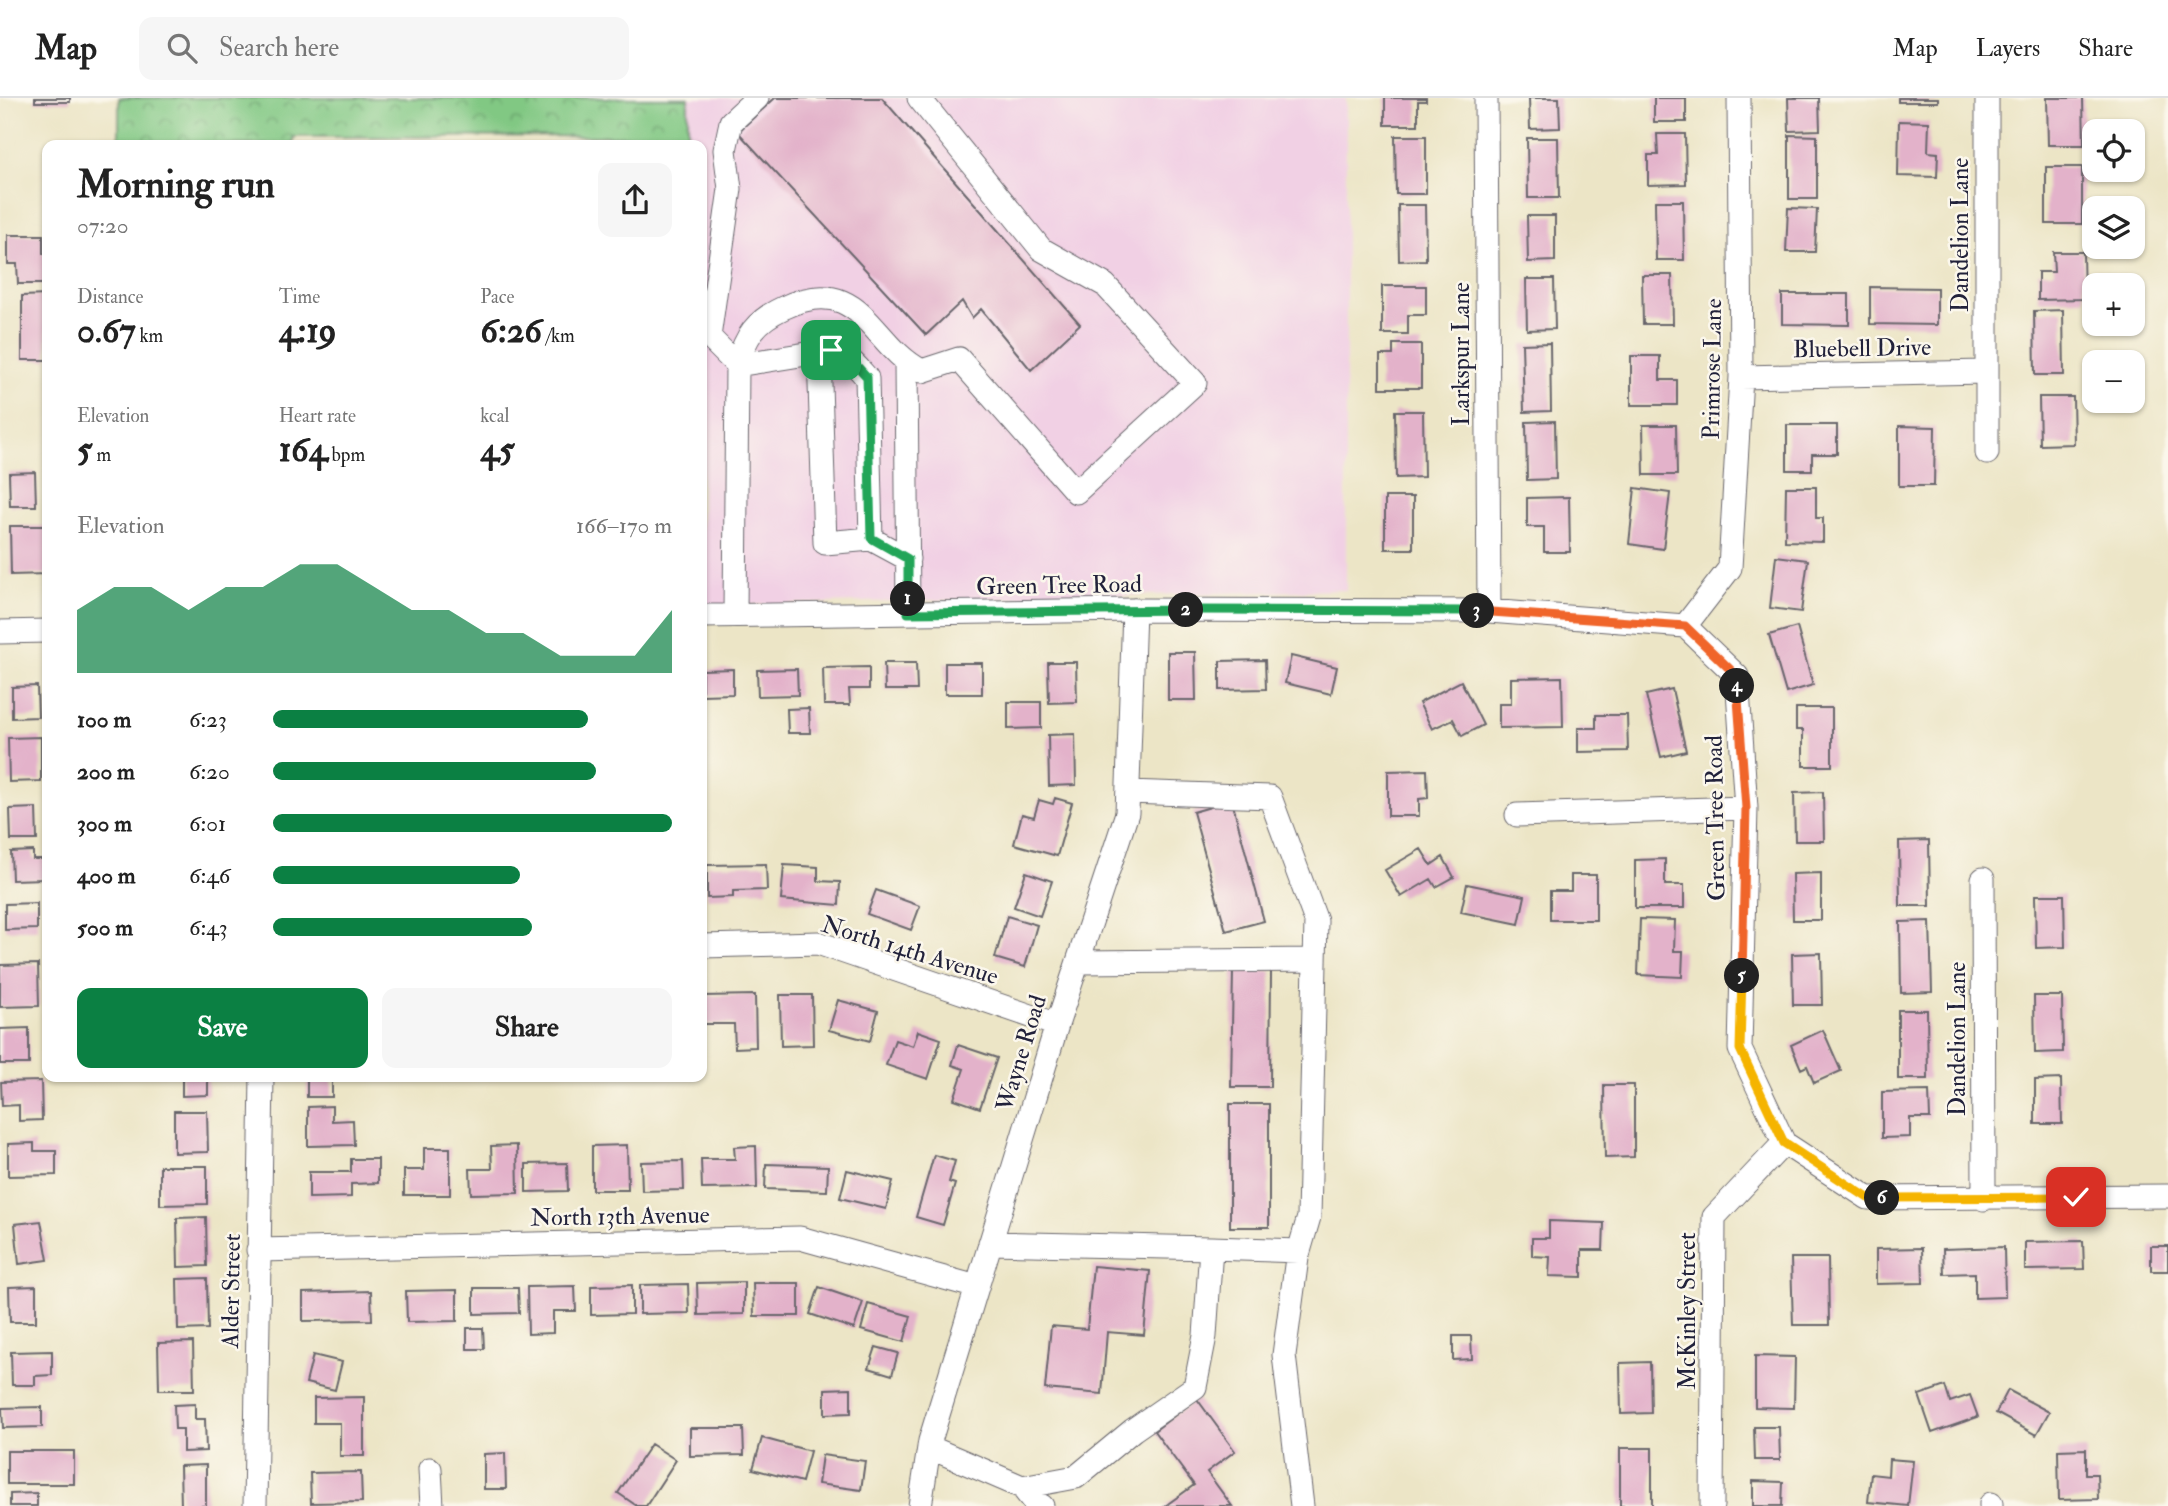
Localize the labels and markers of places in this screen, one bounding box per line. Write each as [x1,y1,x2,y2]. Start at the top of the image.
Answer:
pin [801,320,861,380]
pin: 1 [890,582,926,616]
pin: 2 [1168,592,1204,628]
pin: 3 [1460,594,1494,628]
pin: 4 [1720,668,1754,704]
pin: 5 [1724,958,1760,994]
pin [2046,1167,2106,1227]
pin: 6 [1864,1180,1899,1216]

